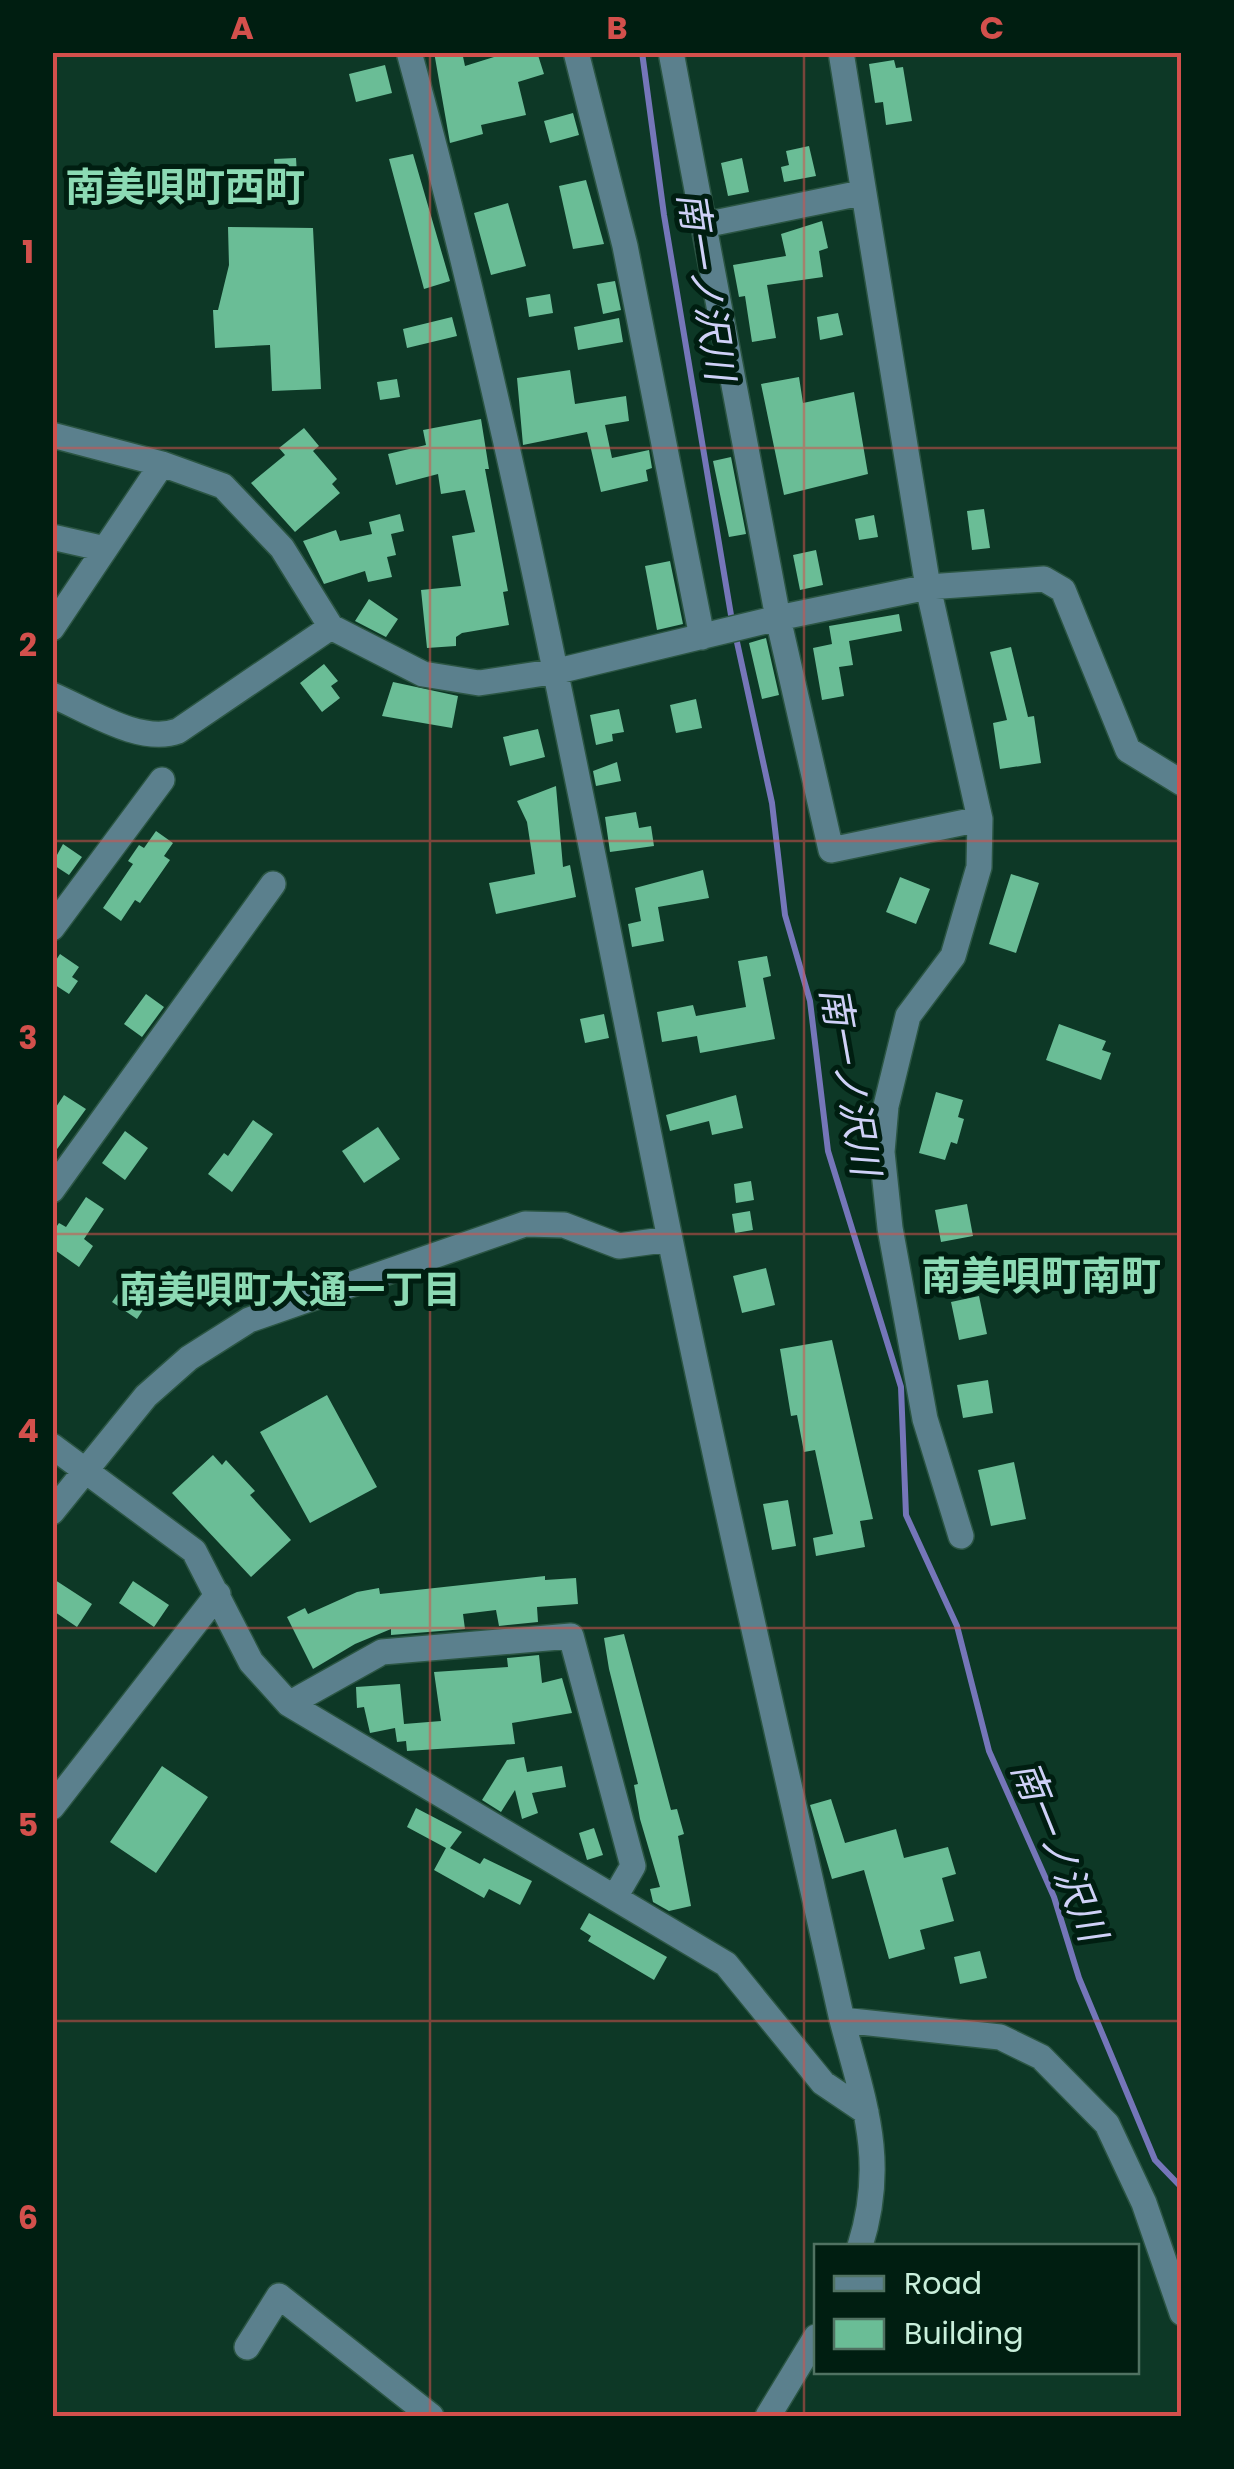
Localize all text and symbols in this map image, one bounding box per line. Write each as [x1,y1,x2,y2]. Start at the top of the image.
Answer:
text: A [230,5,254,50]
text: B [606,5,628,50]
text: C [980,5,1004,50]
district label: 南美唄町西町 [65,159,305,215]
water label: 南一ノ沢川 [665,188,748,388]
text: 1 [22,229,34,274]
text: 2 [19,622,37,667]
water label: 南一ノ沢川 [808,983,894,1183]
text: 3 [18,1015,38,1060]
district label: 南美唄町南町 [921,1248,1161,1304]
district label: 南美唄町大通一丁目 [119,1263,461,1316]
text: 4 [17,1408,39,1453]
water label: 南一ノ沢川 [999,1753,1121,1953]
text: 5 [18,1802,38,1847]
text: 6 [18,2195,38,2240]
legend [814,2244,1139,2374]
text: Road [904,2262,982,2305]
text: Building [904,2312,1024,2355]

